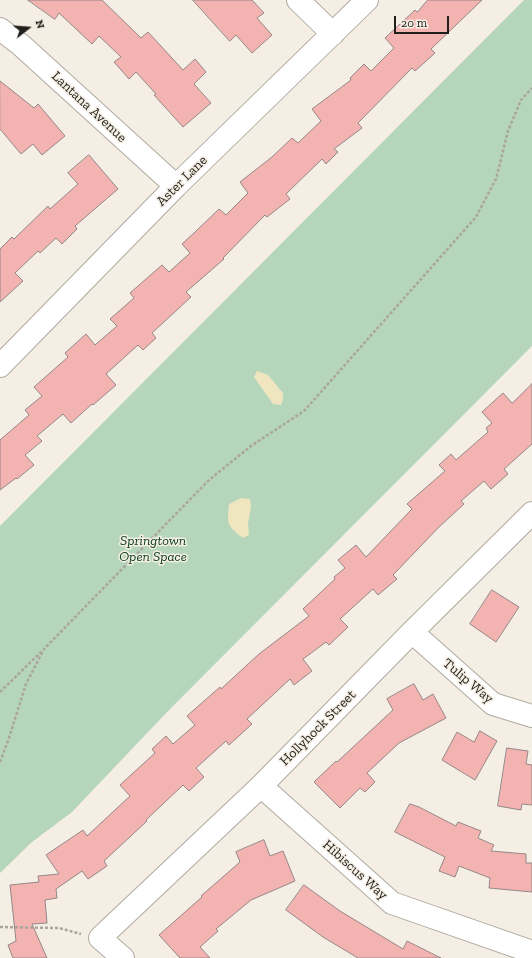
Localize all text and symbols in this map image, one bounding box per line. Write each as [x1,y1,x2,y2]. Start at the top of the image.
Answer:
north arrow [8,8,48,48]
scale bar [396,8,451,34]
text: 20 m [401,16,427,30]
text: N [33,18,47,30]
street label: Lantana Avenue [48,68,130,146]
street label: Aster Lane [153,152,211,210]
park label: Springtown Open Space [119,533,187,566]
street label: Tulip Way [439,655,497,707]
street label: Hollyhock Street [277,687,359,769]
street label: Hibiscus Way [319,836,391,904]

